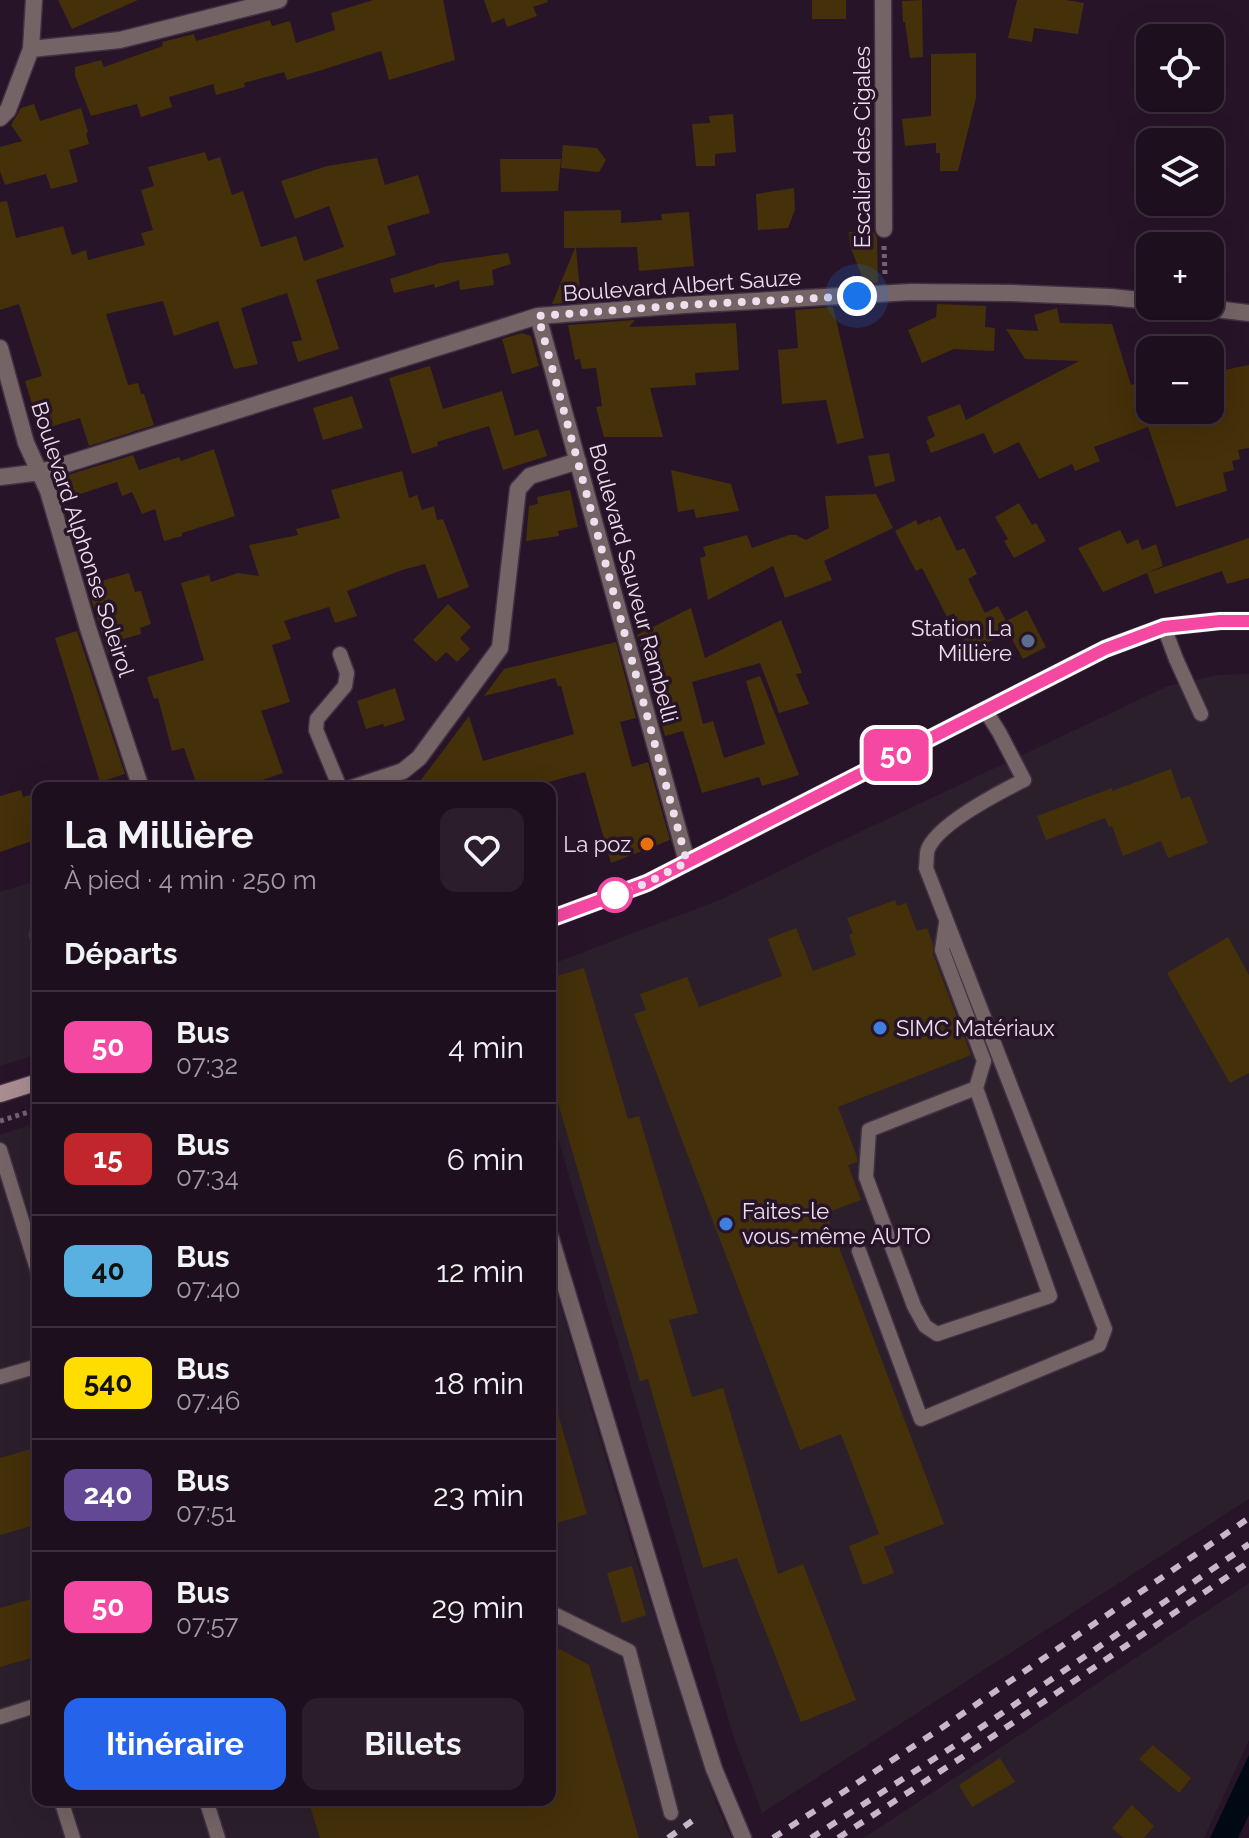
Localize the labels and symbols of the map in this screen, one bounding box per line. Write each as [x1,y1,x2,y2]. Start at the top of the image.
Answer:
street label: Escalier des Cigales [849,46,875,248]
street label: Boulevard Albert Sauze [562,264,802,306]
your location [837,276,877,316]
street label: Boulevard Alphonse Soleirol [26,398,140,680]
street label: Boulevard Sauveur Rambelli [584,441,684,725]
place label: Station La Millière [911,615,1012,666]
marker: Station La Millière [1019,632,1037,650]
line badge: 50 [860,729,932,781]
place label: La poz [563,831,631,857]
marker: La poz [638,835,656,853]
unlabelled marker [598,878,632,912]
place label: SIMC Matériaux [896,1015,1055,1041]
marker: SIMC Matériaux [871,1019,889,1037]
place label: Faites-le vous-même AUTO [742,1198,931,1249]
marker: Faites-le vous-même AUTO [717,1215,735,1233]

